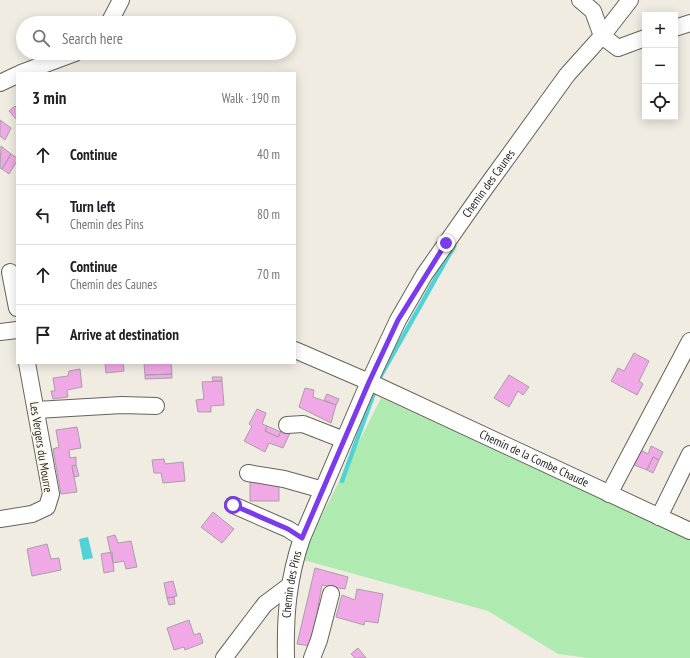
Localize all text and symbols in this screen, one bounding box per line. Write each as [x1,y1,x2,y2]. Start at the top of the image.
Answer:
map controls [642,12,678,120]
button: + [642,12,678,48]
search box [16,16,296,60]
icon: search [30,27,52,49]
text: Search here [62,29,123,48]
button: − [642,48,678,84]
button: locate [642,84,678,120]
text: 3 min [32,87,66,109]
text: Walk · 190 m [222,90,280,107]
icon: ahead [32,144,54,166]
text: Continue [70,145,117,164]
text: 40 m [257,146,280,163]
street label: Chemin des Caunes [459,146,518,220]
text: Turn left [70,197,115,216]
icon: left [32,204,54,226]
text: 80 m [257,206,280,223]
text: Chemin des Pins [70,216,144,233]
route end [437,234,455,252]
text: Continue [70,257,117,276]
icon: ahead [32,264,54,286]
text: 70 m [257,266,280,283]
text: Chemin des Caunes [70,276,157,293]
icon: arrive [32,324,54,346]
text: Arrive at destination [70,325,179,344]
street label: Les Vergers du Mourre [27,401,56,493]
street label: Chemin de la Combe Chaude [477,426,591,490]
route start [224,496,242,514]
street label: Chemin des Pins [279,549,305,618]

